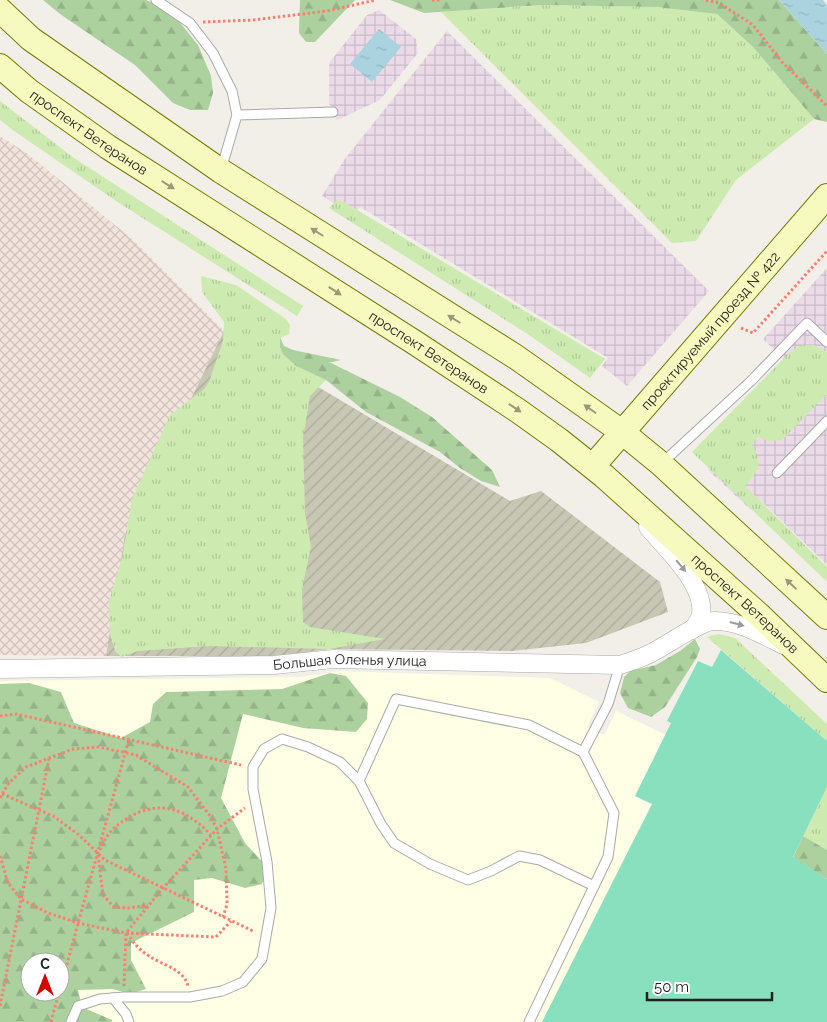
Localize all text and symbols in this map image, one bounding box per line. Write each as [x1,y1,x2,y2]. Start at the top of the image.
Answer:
street label: проспект Ветеранов [27,86,151,178]
one-way arrow [161,181,175,190]
one-way arrow [311,227,324,236]
street label: проектируемый проезд № 422 [637,249,783,413]
one-way arrow [328,287,341,296]
street label: проспект Ветеранов [366,308,491,397]
one-way arrow [448,314,461,323]
one-way arrow [508,403,522,413]
one-way arrow [583,404,596,414]
street label: проспект Ветеранов [689,551,802,657]
one-way arrow [676,560,687,573]
one-way arrow [786,578,798,590]
one-way arrow [730,621,745,629]
street label: Большая Оленья улица [272,651,427,673]
north arrow [20,952,70,1002]
text: С [40,956,50,972]
scale bar [647,970,772,1002]
text: 50 m [654,978,689,996]

